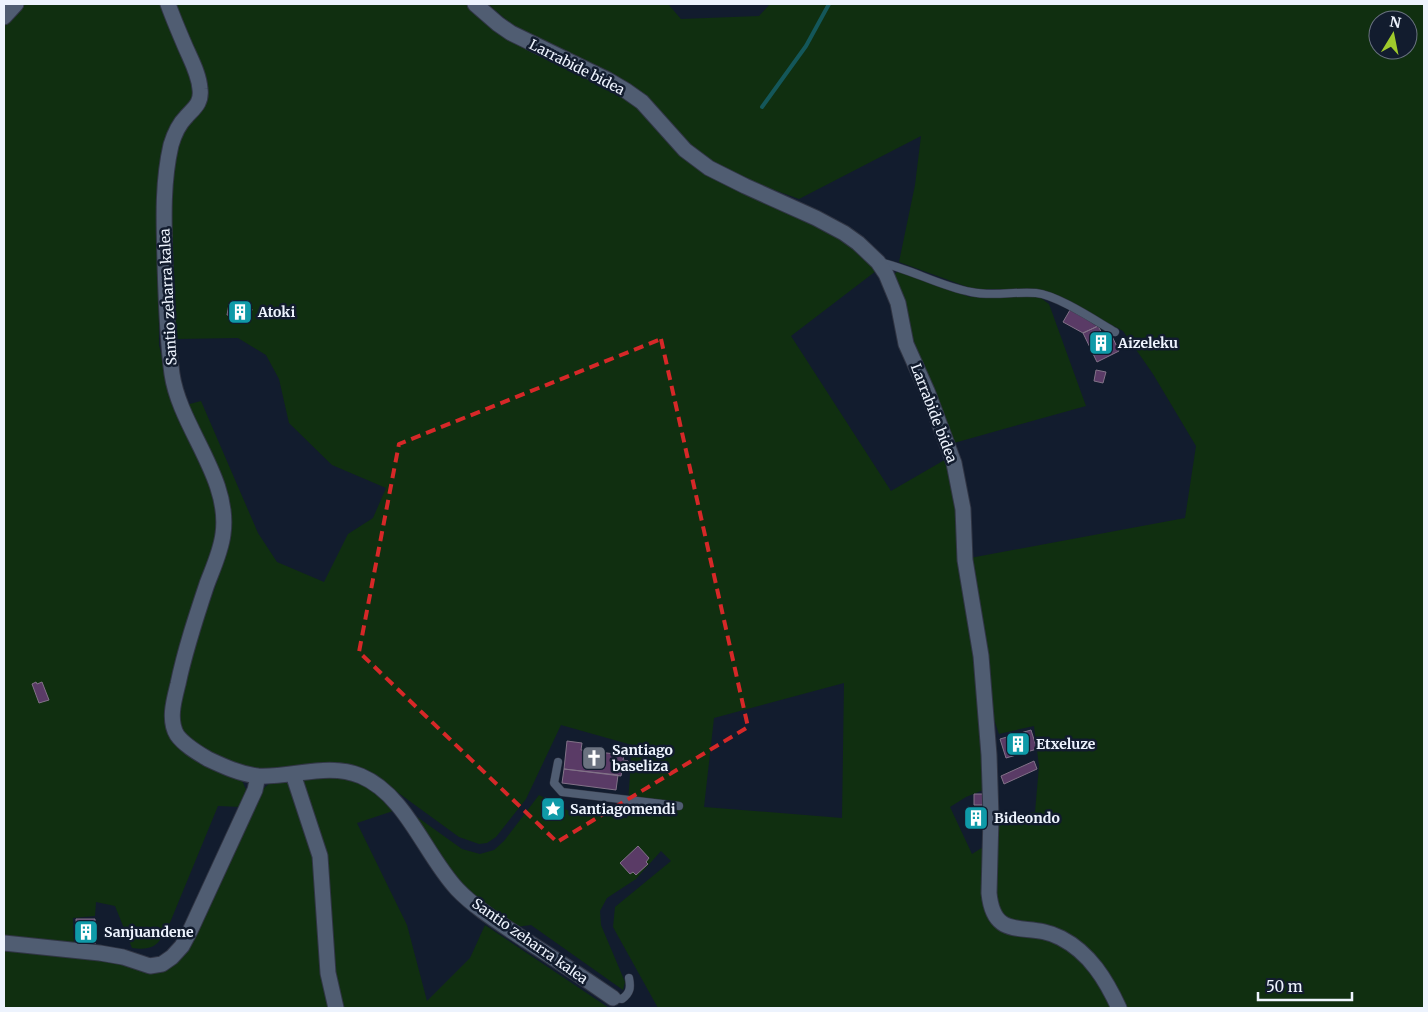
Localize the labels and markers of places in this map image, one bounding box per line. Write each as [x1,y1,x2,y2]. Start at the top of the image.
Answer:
building icon: Atoki [227,299,253,325]
place label: Atoki [257,303,295,321]
building icon: Aizeleku [1088,330,1114,356]
place label: Aizeleku [1117,334,1178,352]
building icon: Etxeluze [1005,731,1031,757]
place label: Etxeluze [1036,735,1096,753]
place label: Santiago baseliza [612,741,673,775]
church icon: Santiago baseliza [581,745,607,771]
place icon: Santiagomendi [540,796,566,822]
place label: Santiagomendi [570,800,676,818]
building icon: Bideondo [963,805,989,831]
place label: Bideondo [994,809,1060,827]
building icon: Sanjuandene [73,919,99,945]
place label: Sanjuandene [104,923,194,941]

